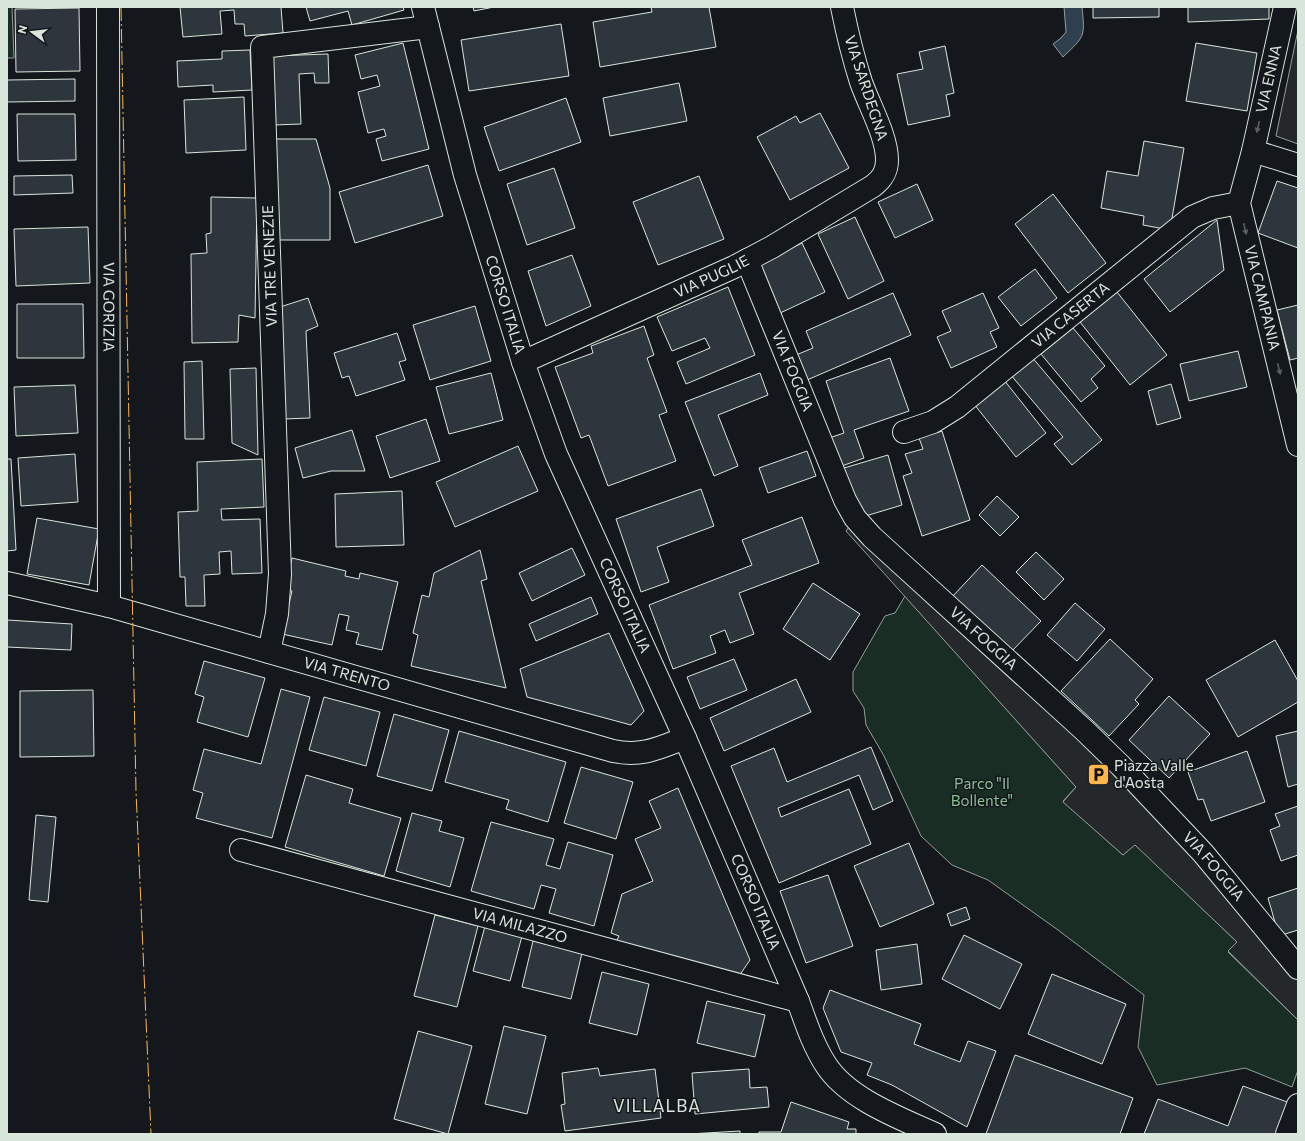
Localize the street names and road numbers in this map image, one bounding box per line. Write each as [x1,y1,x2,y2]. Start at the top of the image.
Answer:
street label: VIA SARDEGNA [841,33,892,143]
street label: VIA ENNA [1251,43,1285,115]
street label: VIA TRE VENEZIE [258,205,280,327]
street label: VIA CAMPANIA [1242,243,1285,352]
street label: VIA PUGLIE [671,251,752,301]
street label: CORSO ITALIA [482,253,530,356]
street label: VIA GORIZIA [100,262,119,352]
street label: VIA CASERTA [1028,278,1112,351]
street label: VIA FOGGIA [769,328,818,414]
street label: CORSO ITALIA [596,555,655,655]
street label: VIA FOGGIA [947,602,1022,673]
street label: VIA TRENTO [302,652,392,694]
street label: VIA FOGGIA [1179,827,1249,904]
street label: CORSO ITALIA [728,851,785,952]
street label: VIA MILAZZO [471,903,570,946]

